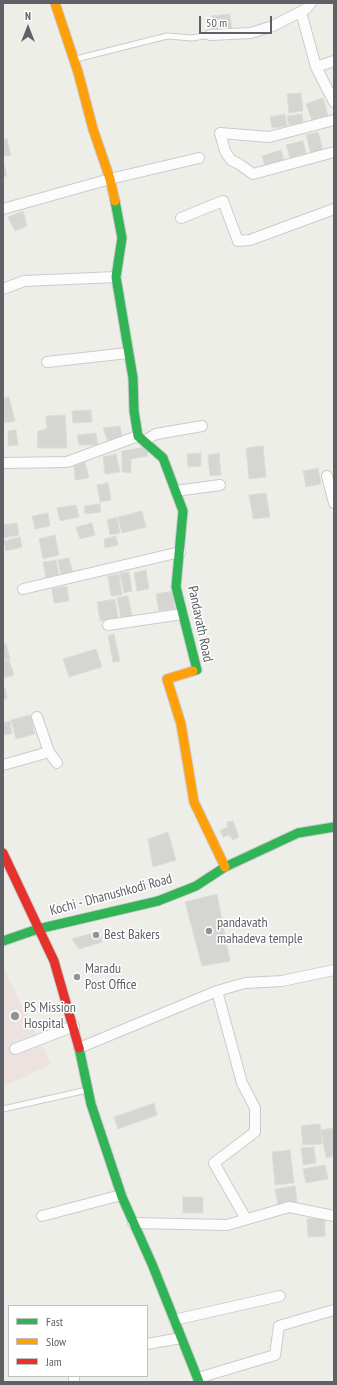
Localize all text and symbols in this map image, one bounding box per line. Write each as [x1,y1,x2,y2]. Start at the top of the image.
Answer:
north arrow [8,8,48,48]
scale bar [201,8,274,34]
text: N [25,9,31,23]
text: 50 m [206,15,227,30]
street label: Pandavath Road [184,584,216,664]
street label: Kochi - Dhanushkodi Road [48,871,174,919]
place label: pandavath mahadeva temple [217,915,303,948]
marker: pandavath mahadeva temple [204,926,214,936]
place label: Best Bakers [104,927,160,943]
marker: Best Bakers [91,930,101,940]
place label: Maradu Post Office [85,961,136,994]
marker: Maradu Post Office [72,972,82,982]
place label: PS Mission Hospital [24,1000,76,1032]
marker: PS Mission Hospital [9,1010,21,1022]
legend [8,1305,148,1377]
text: Fast [46,1314,63,1329]
text: Slow [46,1334,66,1349]
text: Jam [46,1354,62,1369]

